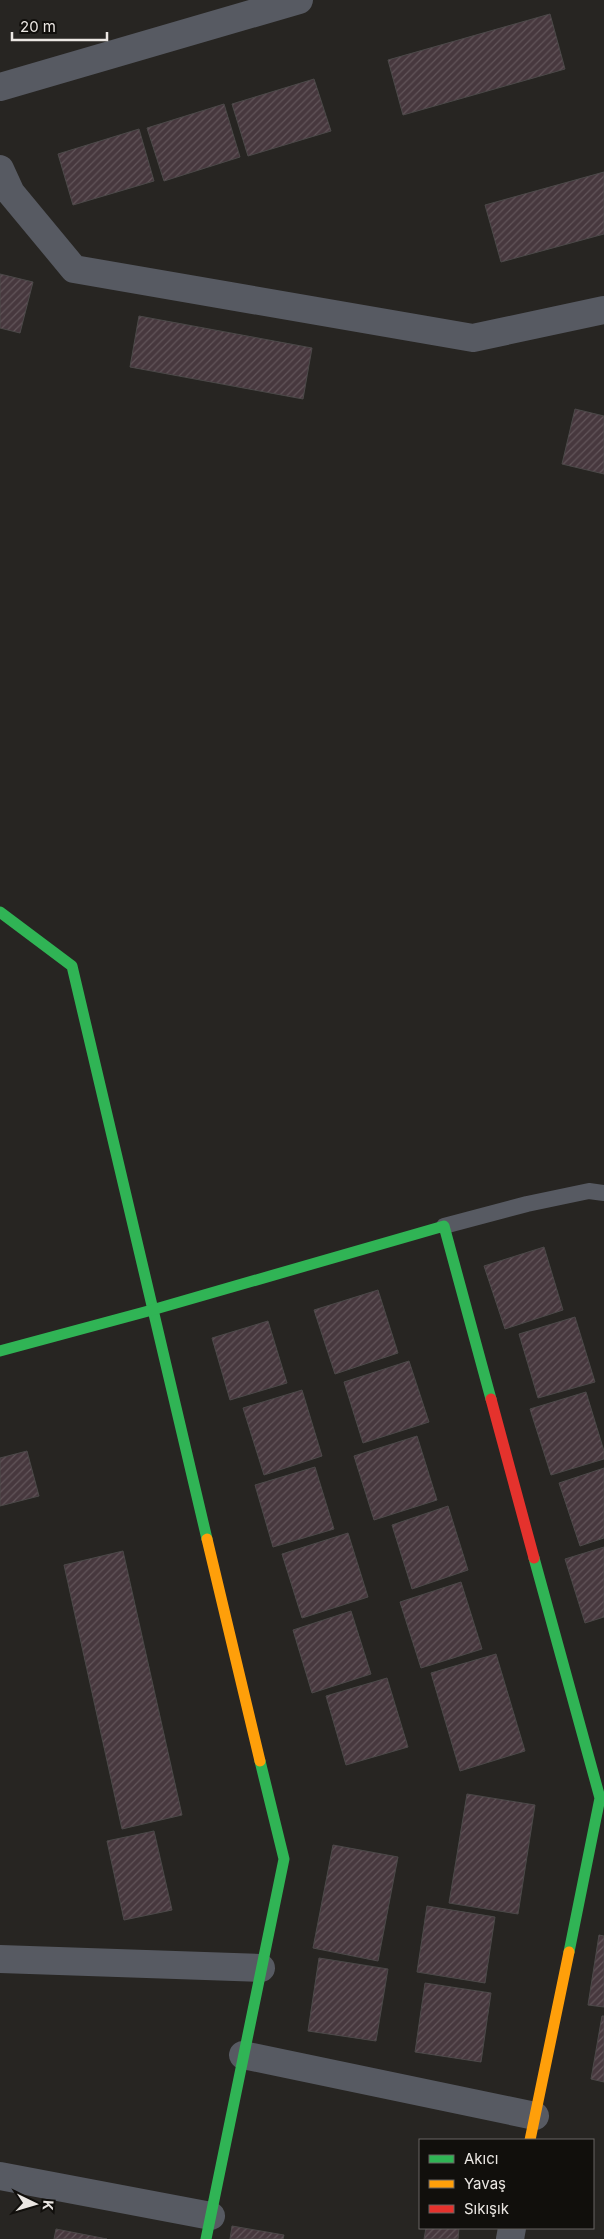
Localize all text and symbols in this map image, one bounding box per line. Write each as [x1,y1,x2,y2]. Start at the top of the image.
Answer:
scale bar [12,10,108,42]
text: 20 m [20,17,56,36]
legend [419,2139,594,2229]
text: Akıcı [464,2149,498,2168]
text: Yavaş [464,2174,506,2193]
north arrow [10,2179,60,2229]
text: K [40,2199,57,2211]
text: Sıkışık [464,2199,510,2218]

